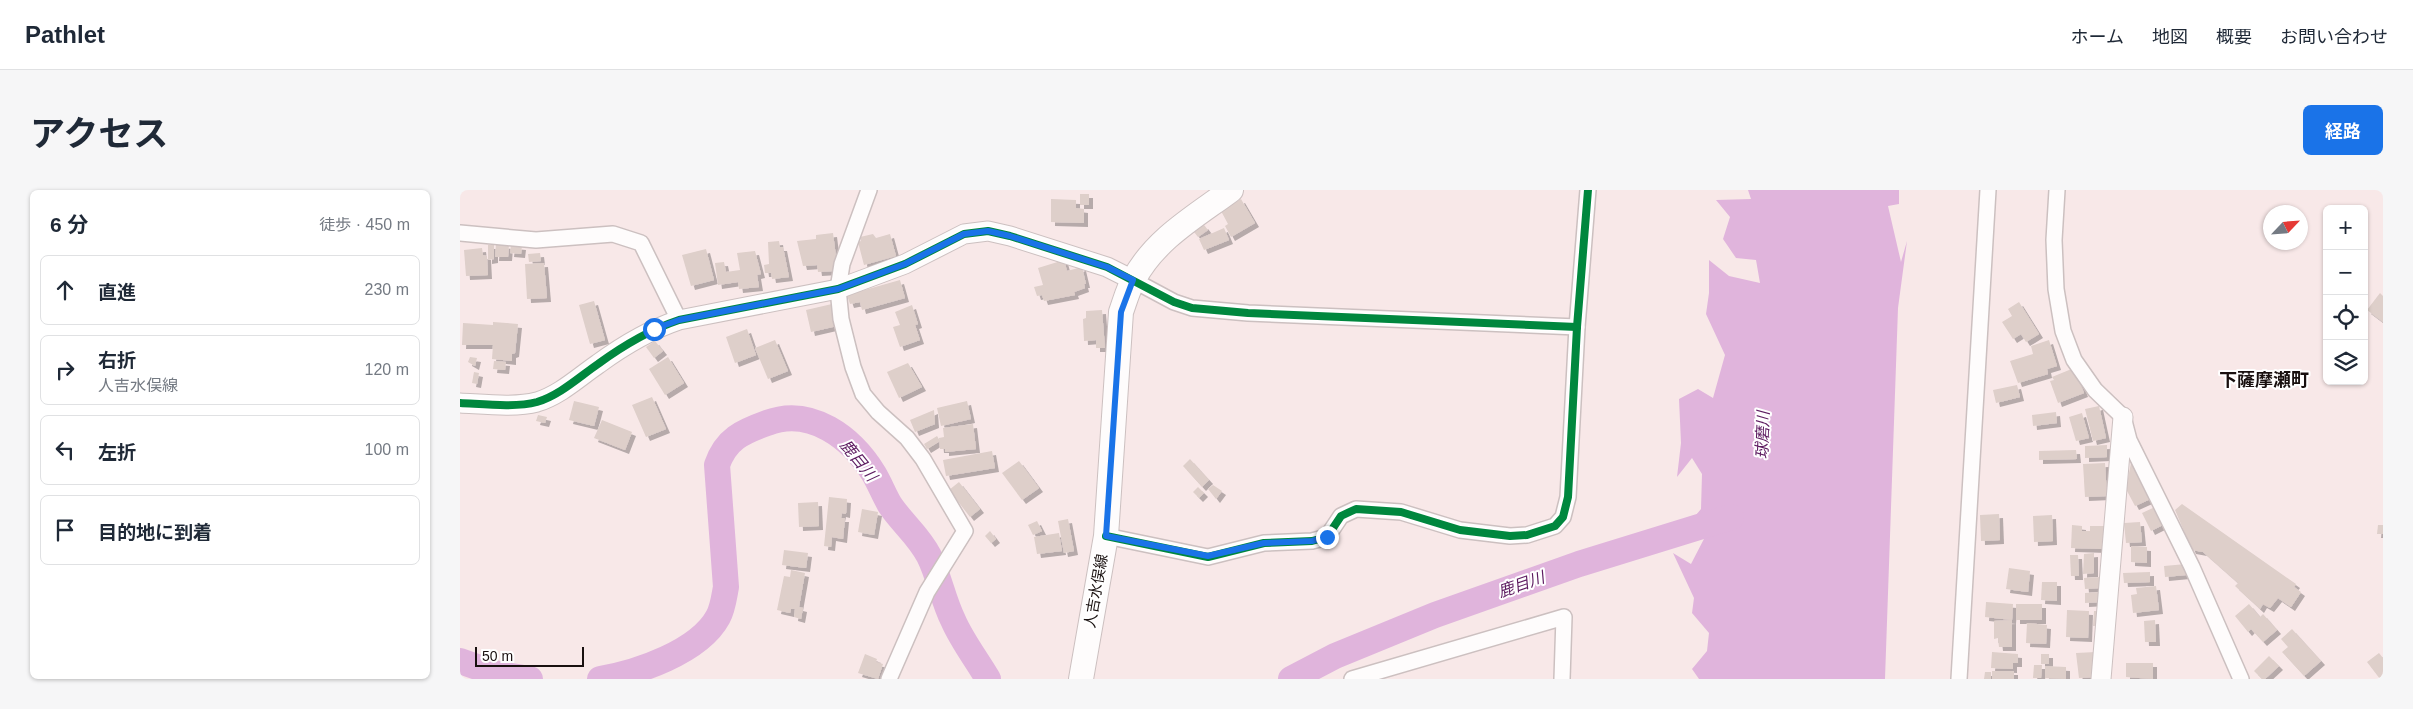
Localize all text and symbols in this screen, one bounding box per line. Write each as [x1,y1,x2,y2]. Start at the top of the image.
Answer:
text: Pathlet [25,21,105,48]
text: ホーム [2071,27,2124,47]
text: 地図 [2152,27,2188,47]
text: 概要 [2216,27,2252,47]
text: お問い合わせ [2280,27,2388,47]
button: 経路 [2303,105,2383,155]
text: アクセス [30,114,168,153]
north arrow [2263,205,2308,250]
map controls [2323,205,2368,385]
button: + [2323,205,2368,250]
text: 6 分 [50,213,89,236]
text: 徒歩 · 450 m [319,216,410,233]
button: − [2323,250,2368,295]
icon: ahead [51,276,79,304]
text: 230 m [365,281,409,298]
text: 直進 [98,282,136,303]
button: locate [2323,295,2368,340]
route start [643,318,666,341]
button: layers [2323,340,2368,385]
text: 右折 [98,350,136,371]
icon: right [51,356,79,384]
text: 120 m [365,361,409,378]
district label: 下薩摩瀬町 [2219,370,2309,390]
text: 人吉水俣線 [98,377,178,394]
water label: 球磨川 [1753,409,1772,459]
icon: left [51,436,79,464]
water label: 鹿目川 [837,436,882,486]
text: 100 m [365,441,409,458]
text: 左折 [98,442,136,463]
icon: arrive [51,516,79,544]
text: 目的地に到着 [98,522,212,543]
route end [1316,526,1339,549]
street label: 人吉水俣線 [1081,552,1110,629]
water label: 鹿目川 [1496,568,1549,600]
scale bar [475,644,584,667]
text: 50 m [482,648,513,664]

